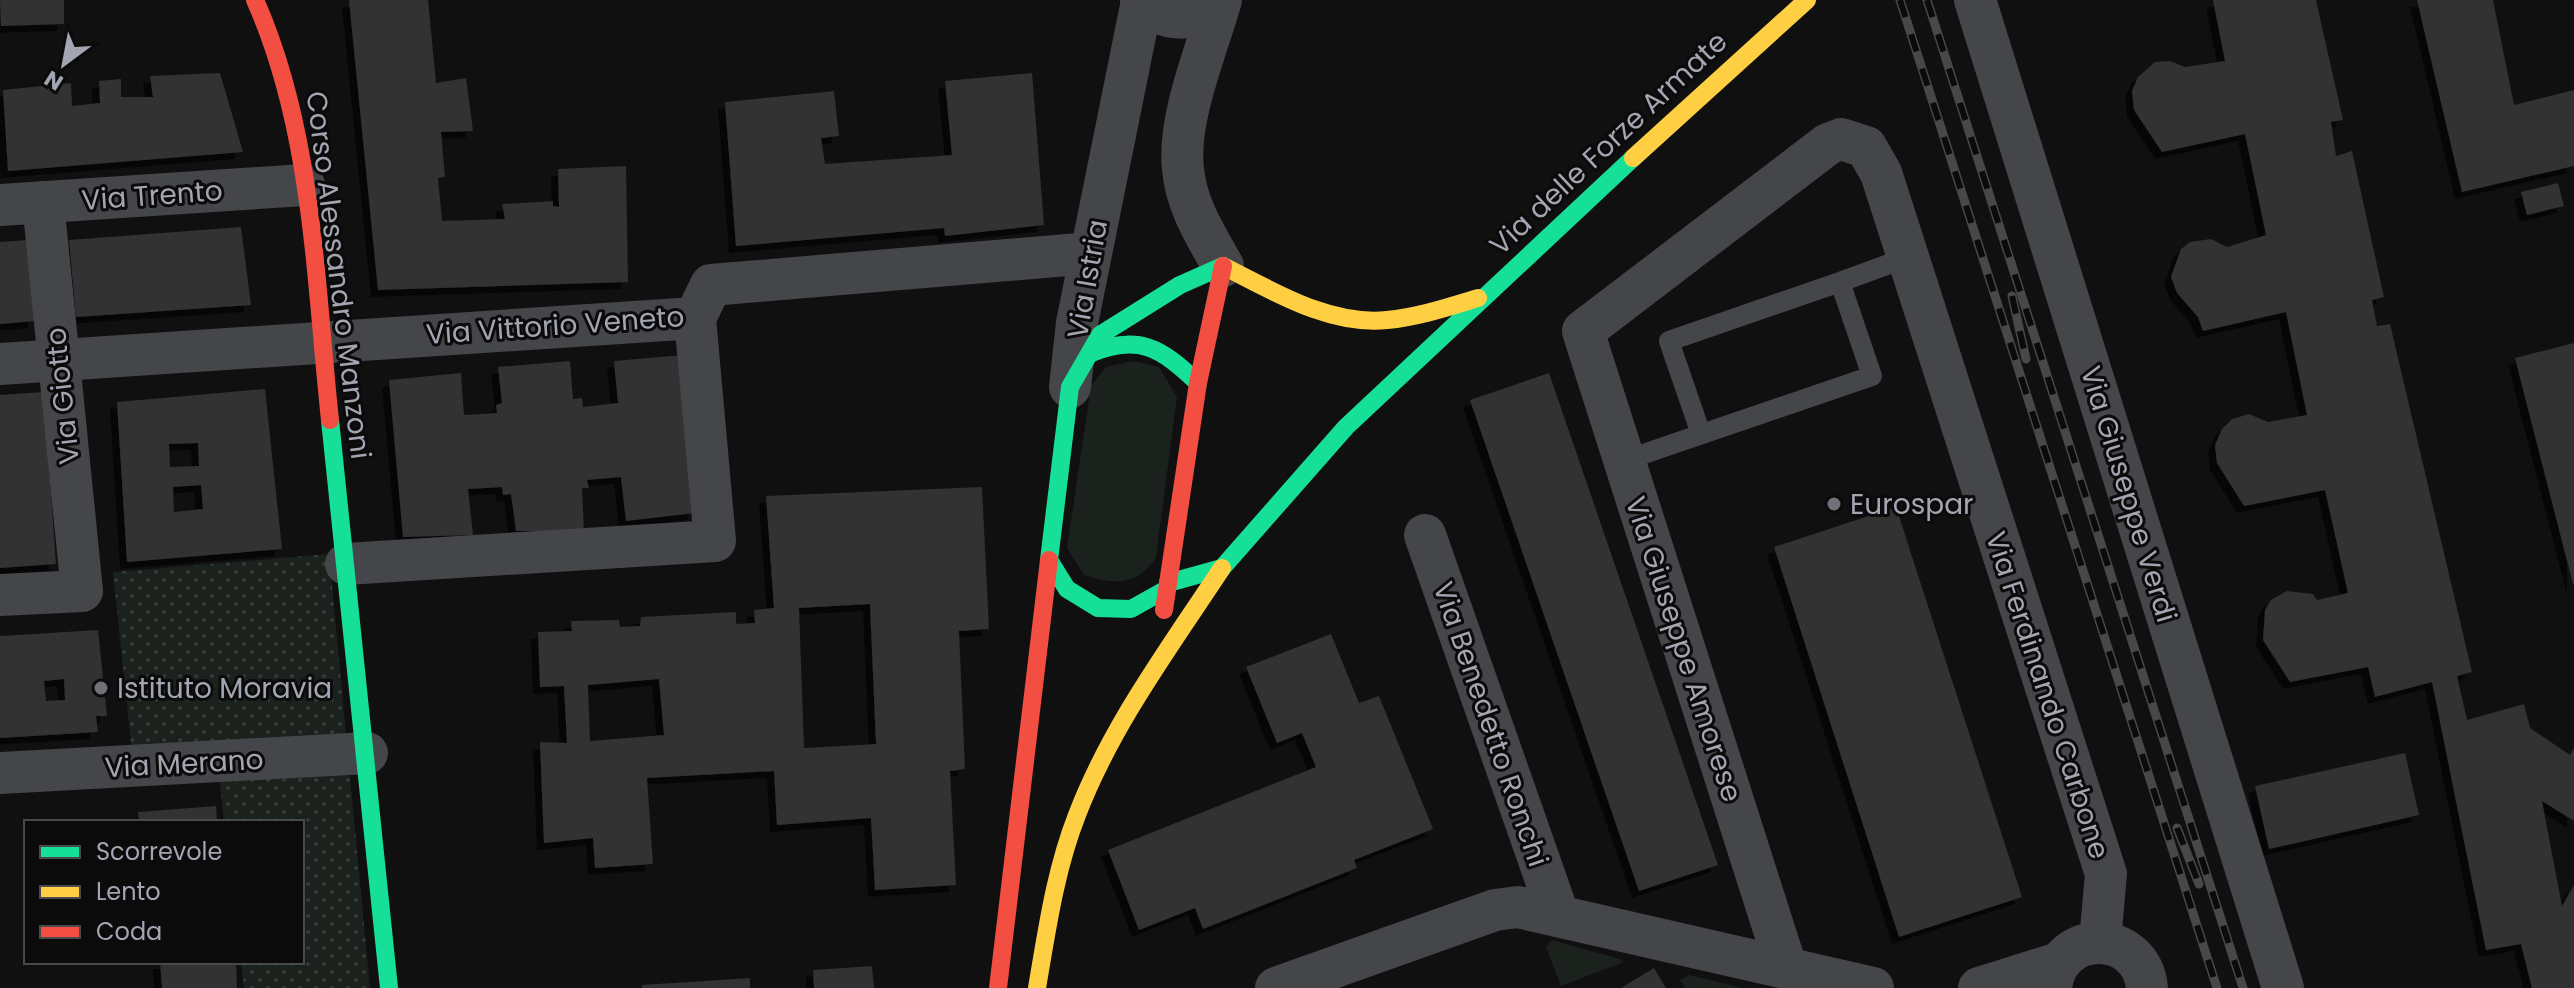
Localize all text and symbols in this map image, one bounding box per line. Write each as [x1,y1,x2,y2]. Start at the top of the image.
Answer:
street label: Via delle Forze Armate [1481,23,1736,264]
north arrow [24,24,104,104]
text: N [38,63,69,98]
street label: Corso Alessandro Manzoni [297,89,380,461]
street label: Via Trento [80,171,224,220]
street label: Via Istria [1058,217,1117,342]
street label: Via Vittorio Veneto [425,297,685,354]
street label: Via Giotto [36,326,89,466]
street label: Via Giuseppe Verdi [2071,361,2186,627]
place label: Eurospar [1850,485,1974,524]
street label: Via Giuseppe Amorese [1616,491,1751,807]
marker: Eurospar [1825,495,1843,513]
street label: Via Ferdinando Carbone [1976,526,2119,864]
street label: Via Benedetto Ronchi [1423,577,1558,872]
place label: Istituto Moravia [117,669,332,708]
marker: Istituto Moravia [92,679,110,697]
street label: Via Merano [104,740,264,787]
legend [24,820,304,964]
text: Scorrevole [96,835,222,868]
text: Lento [96,875,161,908]
text: Coda [96,915,162,948]

